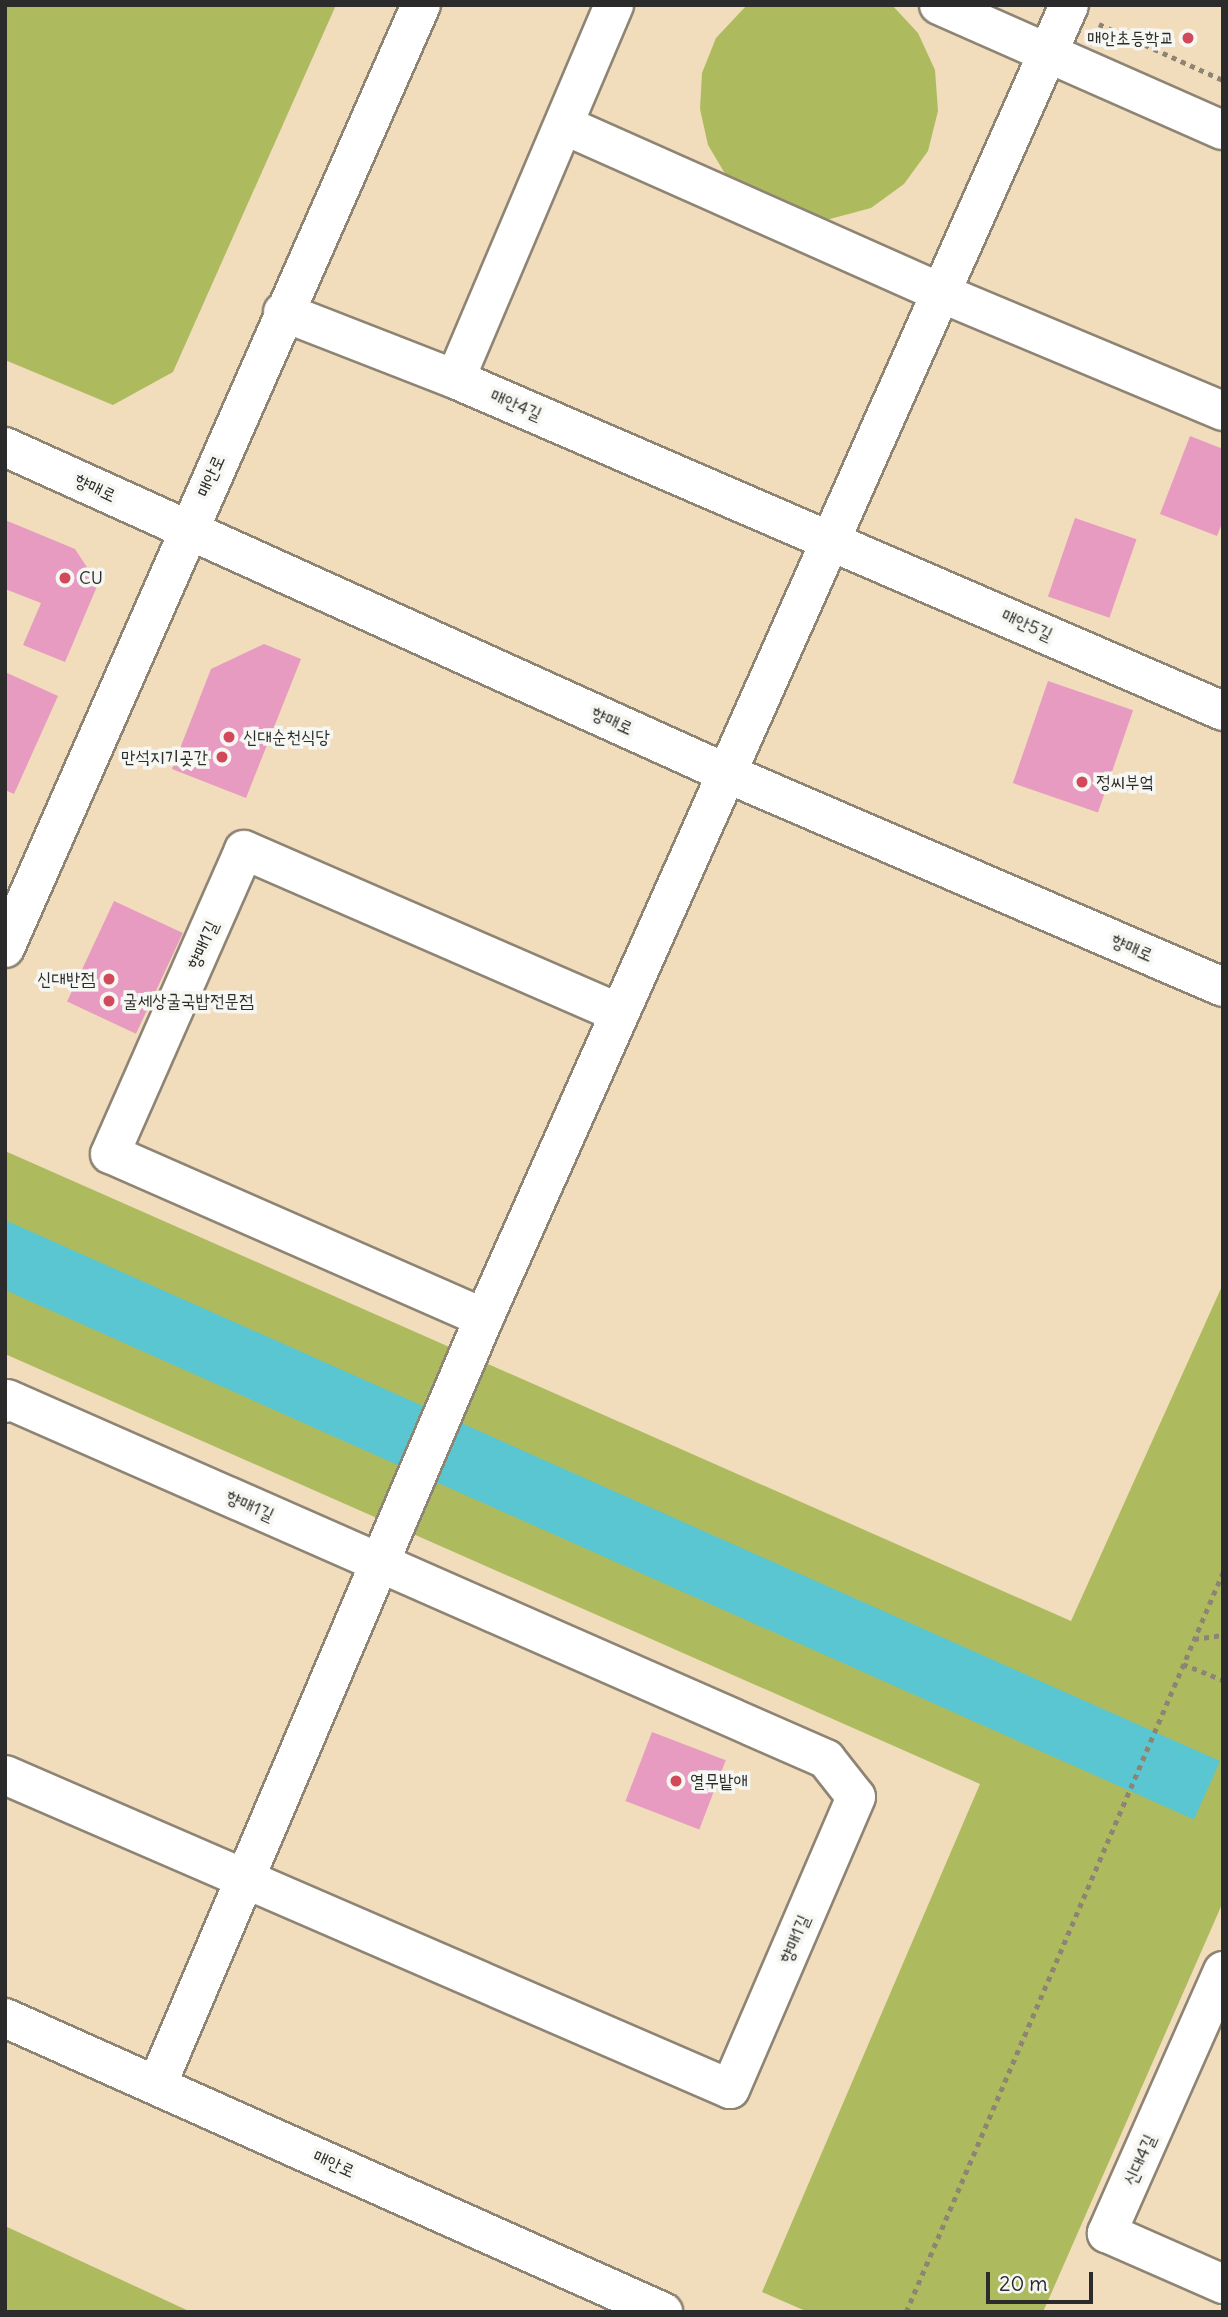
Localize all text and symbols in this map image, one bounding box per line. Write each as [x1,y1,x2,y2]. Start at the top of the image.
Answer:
place label: 매안초등학교 [1087,27,1174,49]
marker: 매안초등학교 [1180,30,1196,46]
street label: 매안4길 [487,385,545,425]
street label: 매안로 [192,452,230,500]
street label: 향매로 [71,469,119,507]
place label: CU [79,567,103,589]
marker: CU [57,570,73,586]
street label: 매안5길 [998,604,1056,646]
street label: 향매로 [588,702,636,740]
place label: 신대순천식당 [243,726,330,748]
marker: 신대순천식당 [221,729,237,745]
place label: 만석지기곳간 [121,746,208,768]
marker: 만석지기곳간 [214,749,230,765]
place label: 정씨부엌 [1096,771,1154,793]
marker: 정씨부엌 [1074,774,1090,790]
street label: 향매1길 [183,917,223,973]
street label: 향매로 [1108,930,1156,966]
place label: 신대반점 [37,968,95,990]
marker: 신대반점 [101,971,117,987]
place label: 굴세상굴국밥전문점 [123,990,253,1012]
marker: 굴세상굴국밥전문점 [101,993,117,1009]
street label: 향매1길 [222,1486,278,1526]
place label: 열무밭애 [690,1770,748,1792]
marker: 열무밭애 [668,1773,684,1789]
street label: 향매1길 [775,1911,815,1967]
street label: 신대4길 [1119,2131,1161,2189]
street label: 매안로 [310,2145,358,2183]
scale bar [990,2258,1097,2302]
text: 20 m [999,2270,1048,2297]

